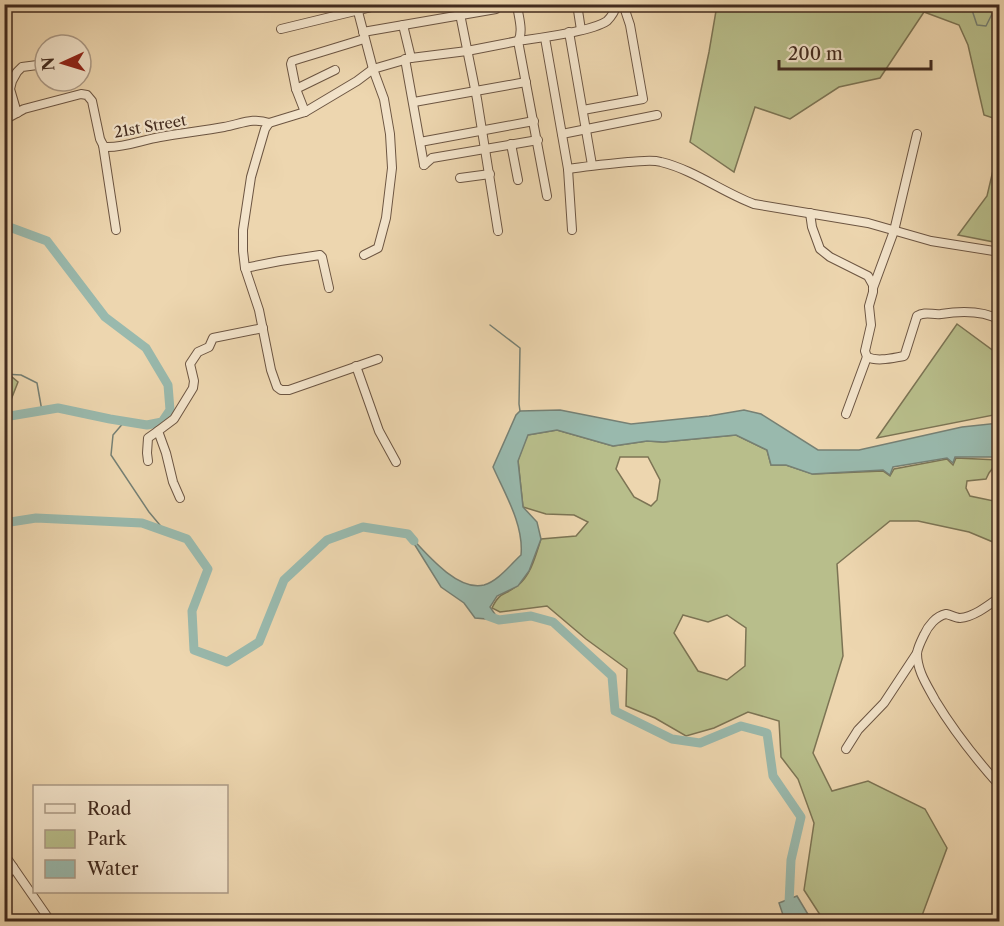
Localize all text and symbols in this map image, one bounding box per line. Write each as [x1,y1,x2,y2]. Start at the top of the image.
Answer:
north arrow [33,33,93,93]
scale bar [779,33,930,71]
text: 200 m [788,43,843,65]
text: N [38,56,58,72]
street label: 21st Street [112,110,188,142]
legend [33,785,228,893]
text: Road [87,798,132,820]
text: Park [87,828,128,850]
text: Water [86,858,139,880]

